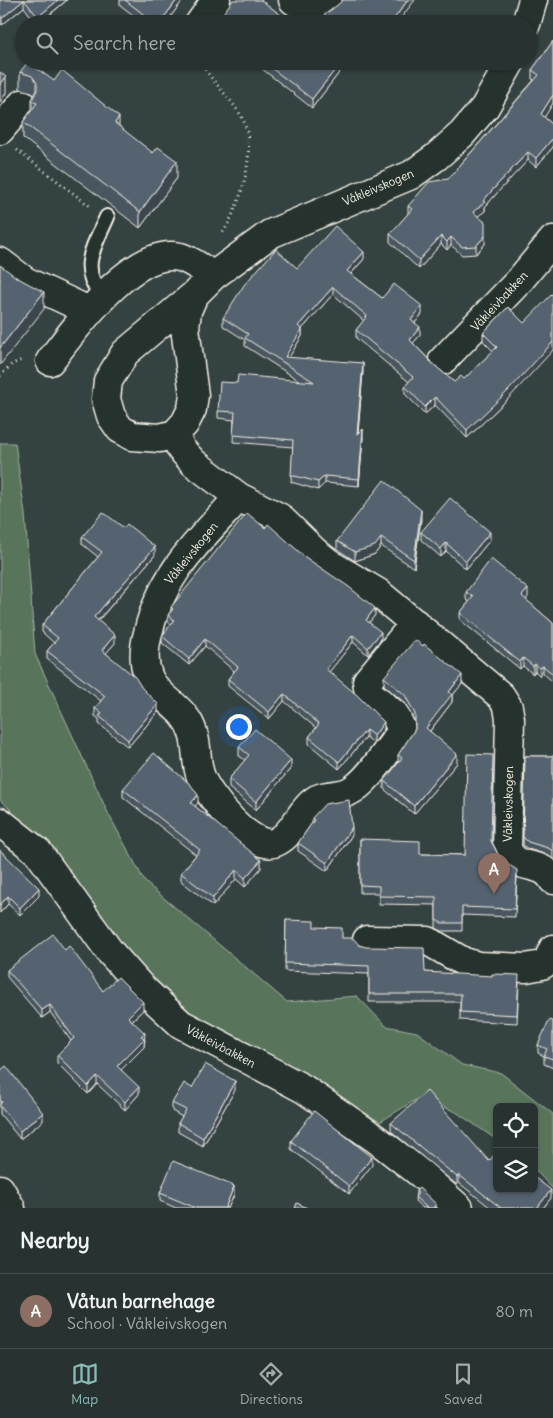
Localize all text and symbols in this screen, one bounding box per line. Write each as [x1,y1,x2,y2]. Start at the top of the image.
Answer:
search box [15,15,538,70]
icon: search [33,29,61,57]
text: Search here [73,31,176,55]
street label: Våkleivskogen [340,165,416,209]
street label: Våkleivbakken [467,268,531,334]
street label: Våkleivskogen [161,519,221,587]
your location [226,714,252,740]
street label: Våkleivskogen [500,766,516,842]
pin: A [478,853,510,894]
street label: Våkleivbakken [184,1021,258,1071]
map controls [493,1103,538,1193]
button: locate [493,1103,538,1148]
button: layers [493,1148,538,1193]
text: Nearby [20,1227,90,1254]
text: Våtun barnehage [67,1289,215,1313]
text: A [31,1301,41,1321]
text: 80 m [495,1301,533,1321]
text: School · Våkleivskogen [67,1313,227,1333]
tab: Map [71,1360,99,1408]
tab: Directions [240,1360,303,1408]
tab: Saved [444,1360,482,1408]

